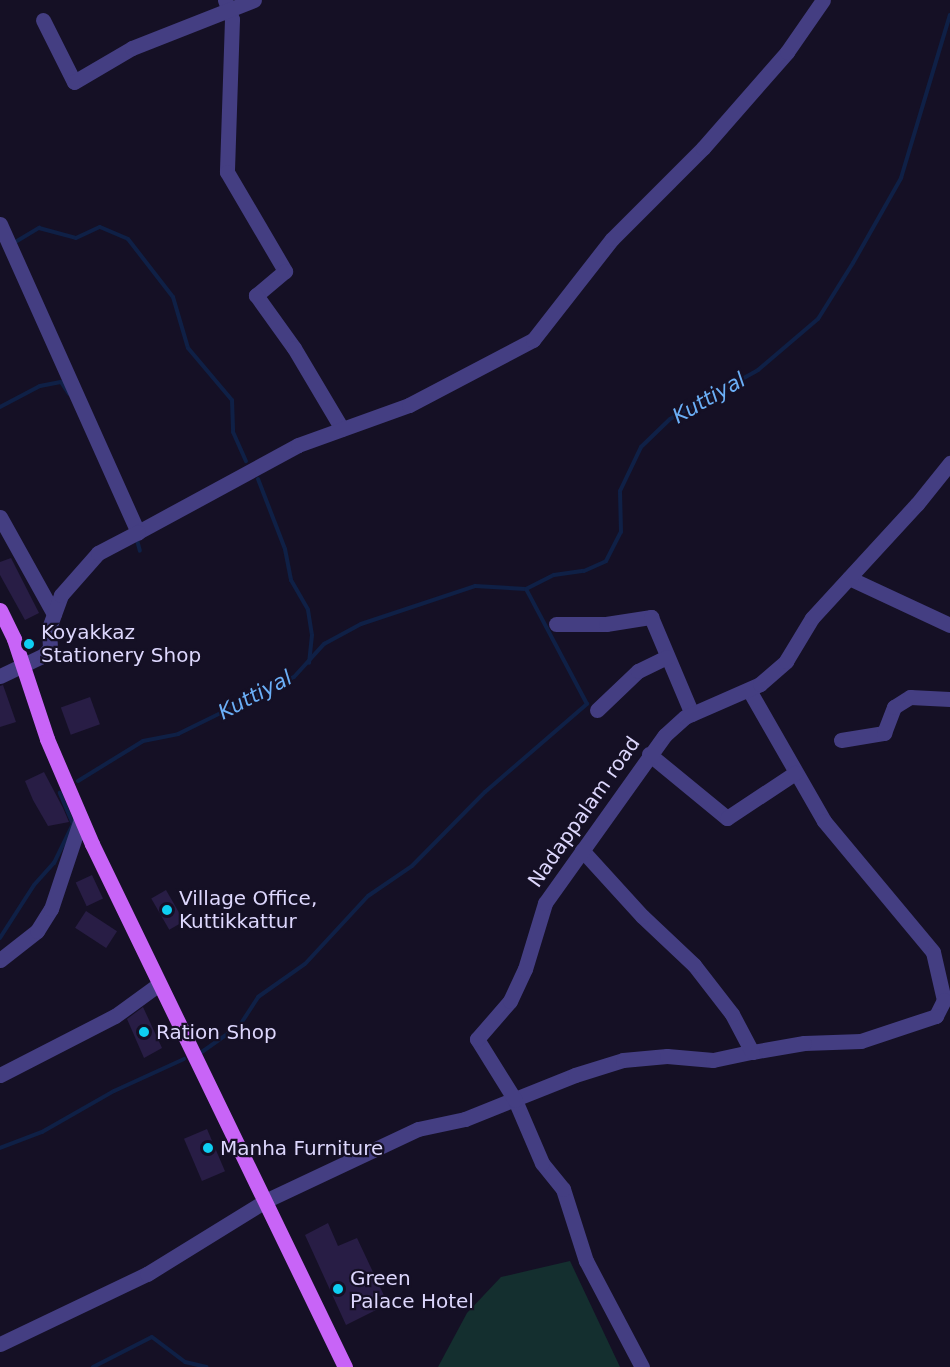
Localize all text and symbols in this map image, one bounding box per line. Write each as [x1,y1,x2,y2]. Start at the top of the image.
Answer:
water label: Kuttiyal [668,367,750,429]
place label: Koyakkaz Stationery Shop [41,620,201,667]
marker: Koyakkaz Stationery Shop [22,637,36,651]
water label: Kuttiyal [214,665,296,725]
street label: Nadappalam road [523,732,645,892]
place label: Village Office, Kuttikkattur [179,886,317,933]
marker: Village Office, Kuttikkattur [160,903,174,917]
place label: Ration Shop [156,1020,277,1044]
marker: Ration Shop [137,1025,151,1039]
place label: Manha Furniture [220,1136,383,1160]
marker: Manha Furniture [201,1141,215,1155]
place label: Green Palace Hotel [350,1266,474,1313]
marker: Green Palace Hotel [331,1282,345,1296]

